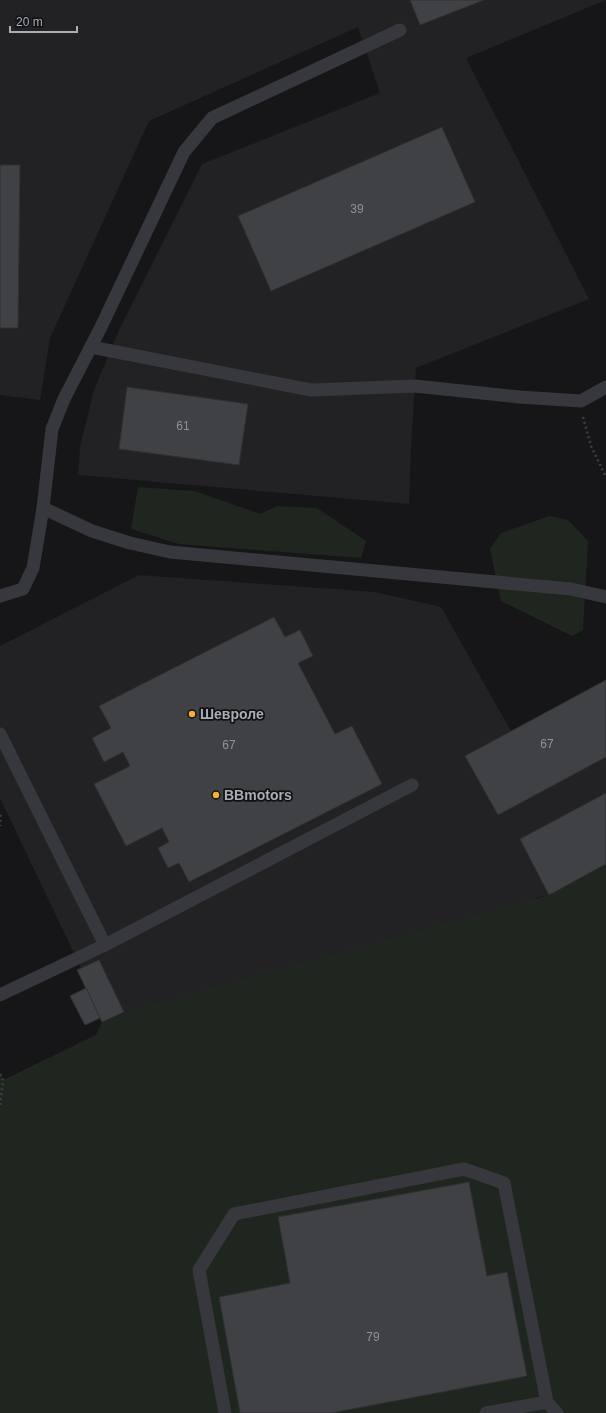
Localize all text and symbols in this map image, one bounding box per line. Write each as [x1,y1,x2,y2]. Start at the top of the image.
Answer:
scale bar [10,8,77,34]
text: 20 m [16,15,43,29]
house number: 39 [350,202,364,216]
house number: 61 [176,419,190,433]
place label: Шевроле [200,706,264,722]
marker: Шевроле [187,709,197,719]
house number: 67 [540,737,554,751]
house number: 67 [222,738,236,752]
place label: BBmotors [224,787,292,803]
marker: BBmotors [211,790,221,800]
house number: 79 [366,1330,380,1344]

